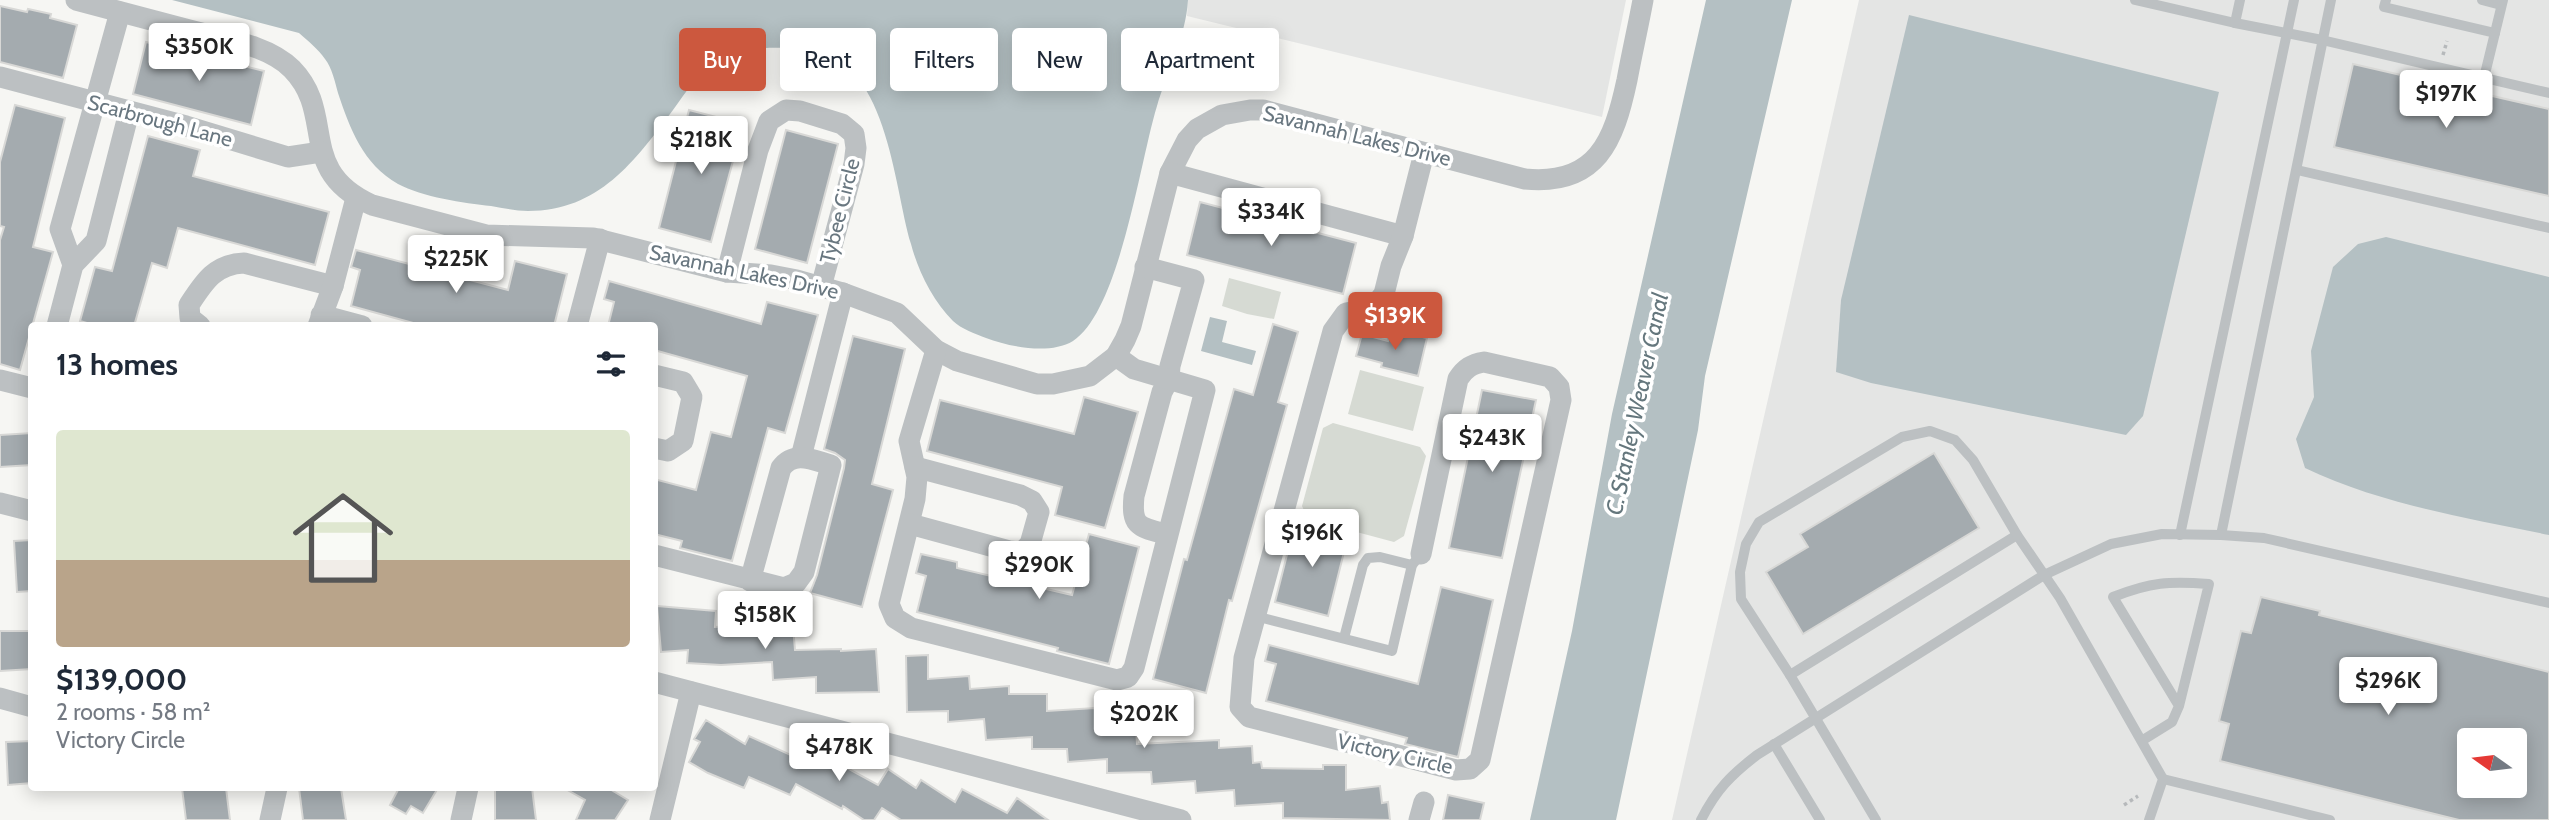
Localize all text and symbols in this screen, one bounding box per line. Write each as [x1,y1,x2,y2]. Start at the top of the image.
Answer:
pin: $350K [150,24,248,83]
chip: Buy [679,28,766,91]
chip: Rent [780,28,876,91]
chip: Filters [890,28,998,91]
chip: New [1012,28,1107,91]
chip: Apartment [1121,28,1279,91]
text: $350K [165,32,233,60]
pin: $197K [2397,71,2495,130]
text: $197K [2416,79,2476,107]
street label: Scarbrough Lane [85,89,235,152]
street label: Savannah Lakes Drive [1261,100,1454,171]
pin: $218K [652,116,750,176]
text: $218K [670,125,732,153]
street label: Tybee Circle [814,155,865,266]
pin: $334K [1222,188,1320,248]
text: $334K [1238,197,1304,225]
pin: $225K [407,236,505,295]
street label: Savannah Lakes Drive [647,239,841,304]
text: $225K [424,244,488,272]
water label: C. Stanley Weaver Canal [1600,290,1674,517]
pin: $139K [1346,292,1444,352]
text: $139K [1364,301,1426,329]
icon: filters [592,345,630,383]
text: 13 homes [56,346,178,383]
pin: $243K [1443,414,1541,474]
text: $243K [1459,423,1525,451]
icon: home [280,475,406,601]
pin: $196K [1263,510,1361,569]
text: $196K [1281,518,1343,546]
pin: $290K [990,542,1088,601]
text: $290K [1004,550,1074,578]
pin: $158K [716,592,814,651]
text: $158K [734,600,796,628]
pin: $296K [2339,658,2437,717]
text: $139,000 [56,661,187,698]
text: $296K [2355,666,2421,694]
pin: $202K [1095,690,1193,750]
text: 2 rooms · 58 m² [56,698,210,726]
text: $202K [1110,699,1178,727]
pin: $478K [790,724,888,783]
text: Victory Circle [56,726,185,754]
street label: Victory Circle [1335,728,1456,779]
north arrow [2457,728,2527,798]
map controls [2457,728,2527,798]
text: $478K [805,732,873,760]

